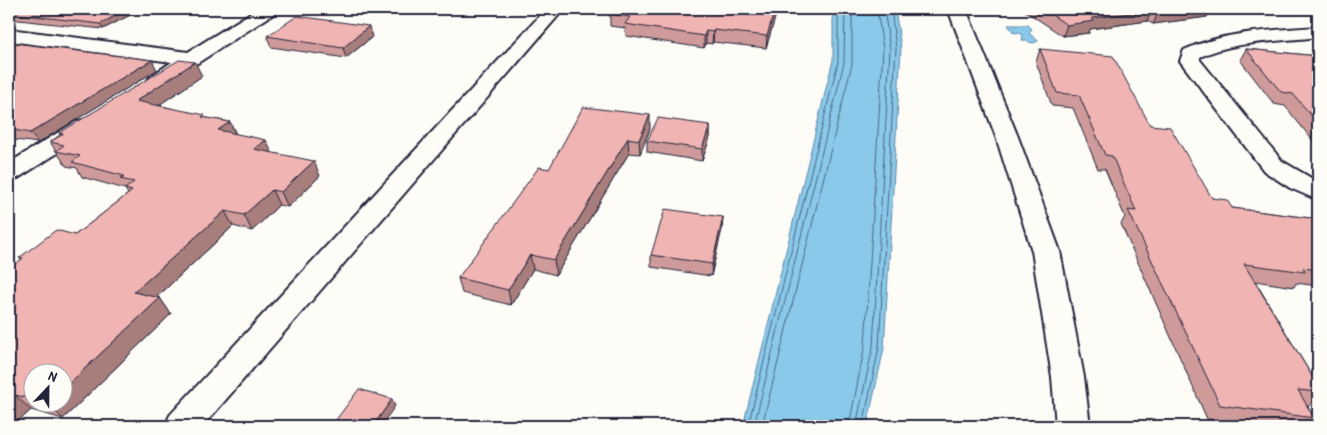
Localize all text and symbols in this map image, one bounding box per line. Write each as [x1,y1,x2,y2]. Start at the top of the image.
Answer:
north arrow [22,362,72,412]
text: N [46,365,61,386]

